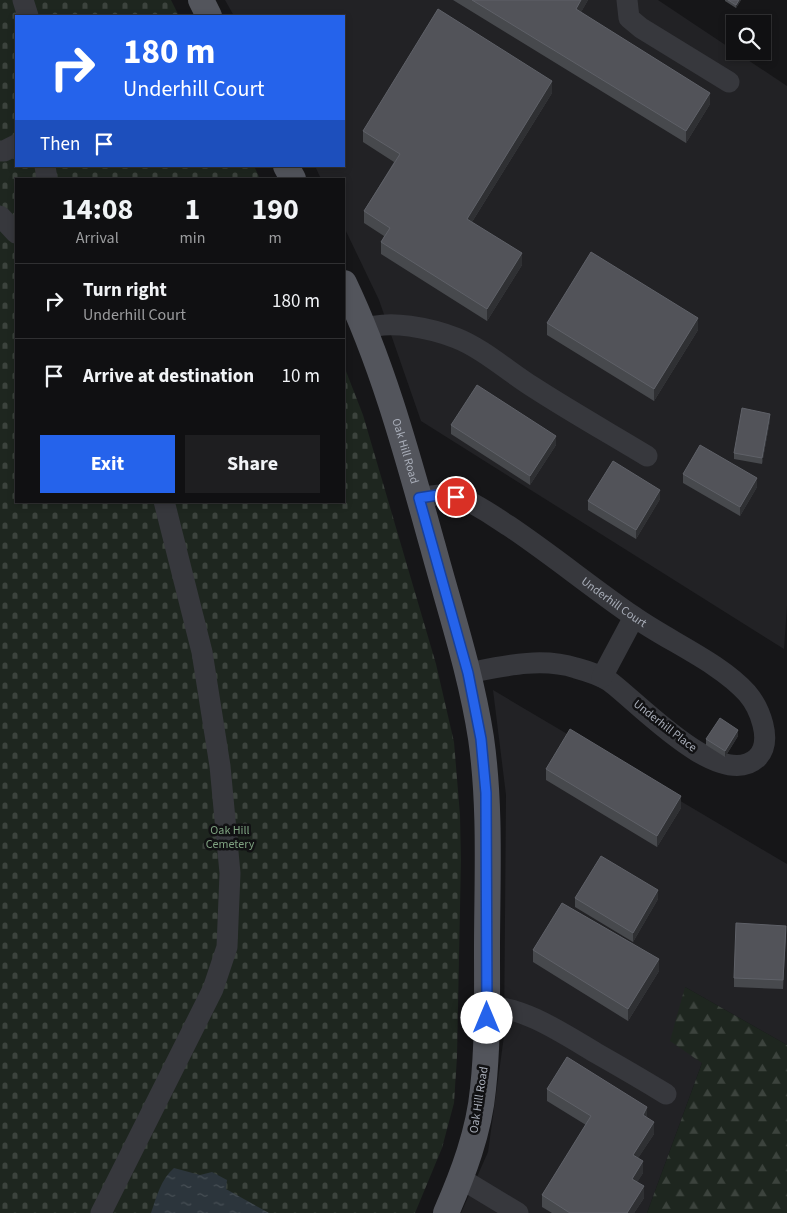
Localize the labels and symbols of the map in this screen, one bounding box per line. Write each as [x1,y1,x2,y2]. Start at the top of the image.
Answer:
street label: Oak Hill Road [388,416,423,486]
pin [435,476,477,518]
street label: Underhill Court [578,573,650,632]
street label: Underhill Place [630,696,700,756]
park label: Oak Hill Cemetery [206,822,255,853]
position arrow [460,991,512,1043]
street label: Oak Hill Road [465,1065,493,1135]

